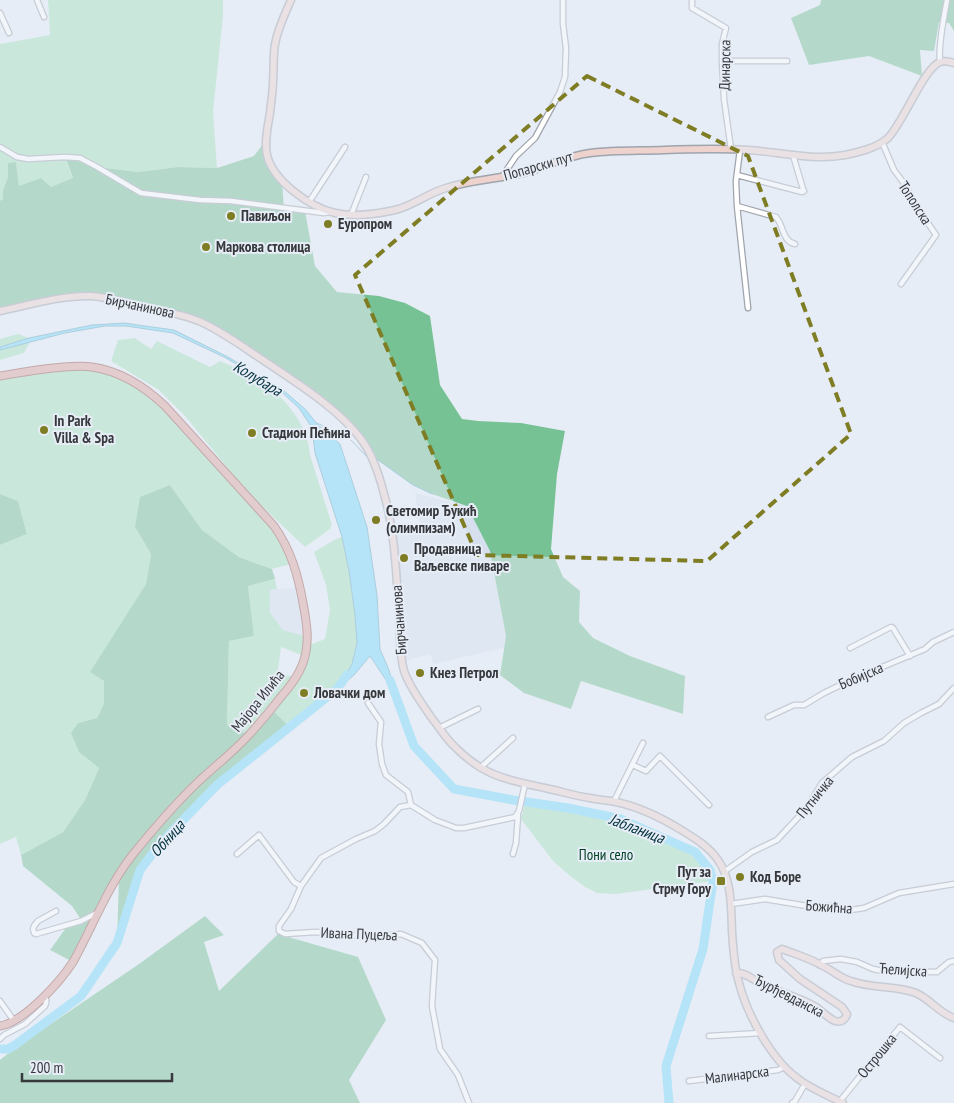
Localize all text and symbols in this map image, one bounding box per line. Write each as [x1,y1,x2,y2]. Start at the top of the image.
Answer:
street label: Динарска [715,39,734,91]
street label: Попарски пут [501,147,575,184]
street label: Тополска [894,177,936,228]
place label: Павиљон [241,206,291,225]
marker: Павиљон [225,210,237,222]
place label: Еуропром [338,214,392,233]
marker: Еуропром [322,218,334,230]
place label: Маркова столица [216,237,310,256]
marker: Маркова столица [200,241,212,253]
street label: Бирчанинова [104,289,176,322]
water label: Колубара [230,356,287,401]
place label: In Park Villa & Spa [53,411,114,447]
place label: Стадион Пећина [262,423,350,442]
marker: In Park Villa & Spa [38,424,50,436]
marker: Стадион Пећина [246,427,258,439]
place label: Светомир Ђукић (олимпизам) [386,501,477,537]
marker: Светомир Ђукић (олимпизам) [370,514,382,526]
place label: Продавница Ваљевске пиваре [414,539,509,575]
marker: Продавница Ваљевске пиваре [398,552,410,564]
street label: Бирчанинова [387,585,410,656]
street label: Бобијска [836,658,886,693]
place label: Кнез Петрол [430,663,499,682]
street label: Мајора Илића [227,666,288,736]
marker: Кнез Петрол [414,667,426,679]
place label: Ловачки дом [313,683,385,702]
marker: Ловачки дом [298,687,310,699]
street label: Путничка [792,772,837,822]
water label: Јабланица [606,808,669,848]
water label: Обница [145,814,190,861]
park label: Пони село [579,845,633,864]
place label: Пут за Стрму Гору [653,862,712,898]
place label: Код Боре [750,867,801,886]
marker: Код Боре [734,871,746,883]
marker: Пут за Стрму Гору [715,875,727,887]
street label: Божићна [805,895,853,918]
street label: Ивана Пуцеља [320,923,398,944]
street label: Ћелијска [878,958,928,981]
street label: Ђурђевданска [751,970,827,1021]
street label: Острошка [853,1030,900,1082]
scale bar [22,1050,172,1082]
text: 200 m [30,1058,63,1077]
street label: Малинарска [704,1061,770,1088]

